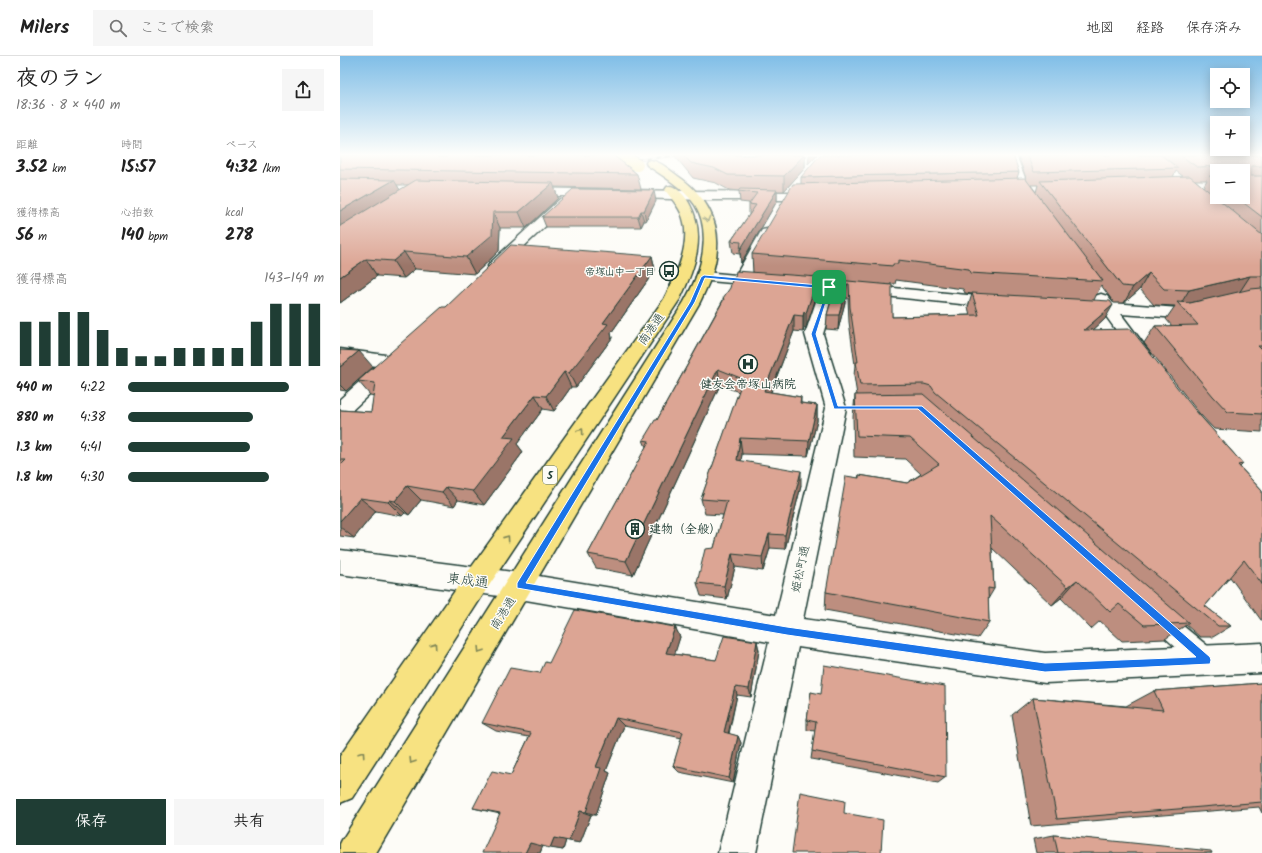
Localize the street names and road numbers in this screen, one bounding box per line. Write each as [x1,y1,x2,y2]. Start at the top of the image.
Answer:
street label: 南港通 [633,309,670,349]
road number: 5 [543,466,557,484]
street label: 姫松町通 [786,544,815,595]
street label: 東成通 [446,568,490,594]
street label: 南港通 [486,593,521,634]

